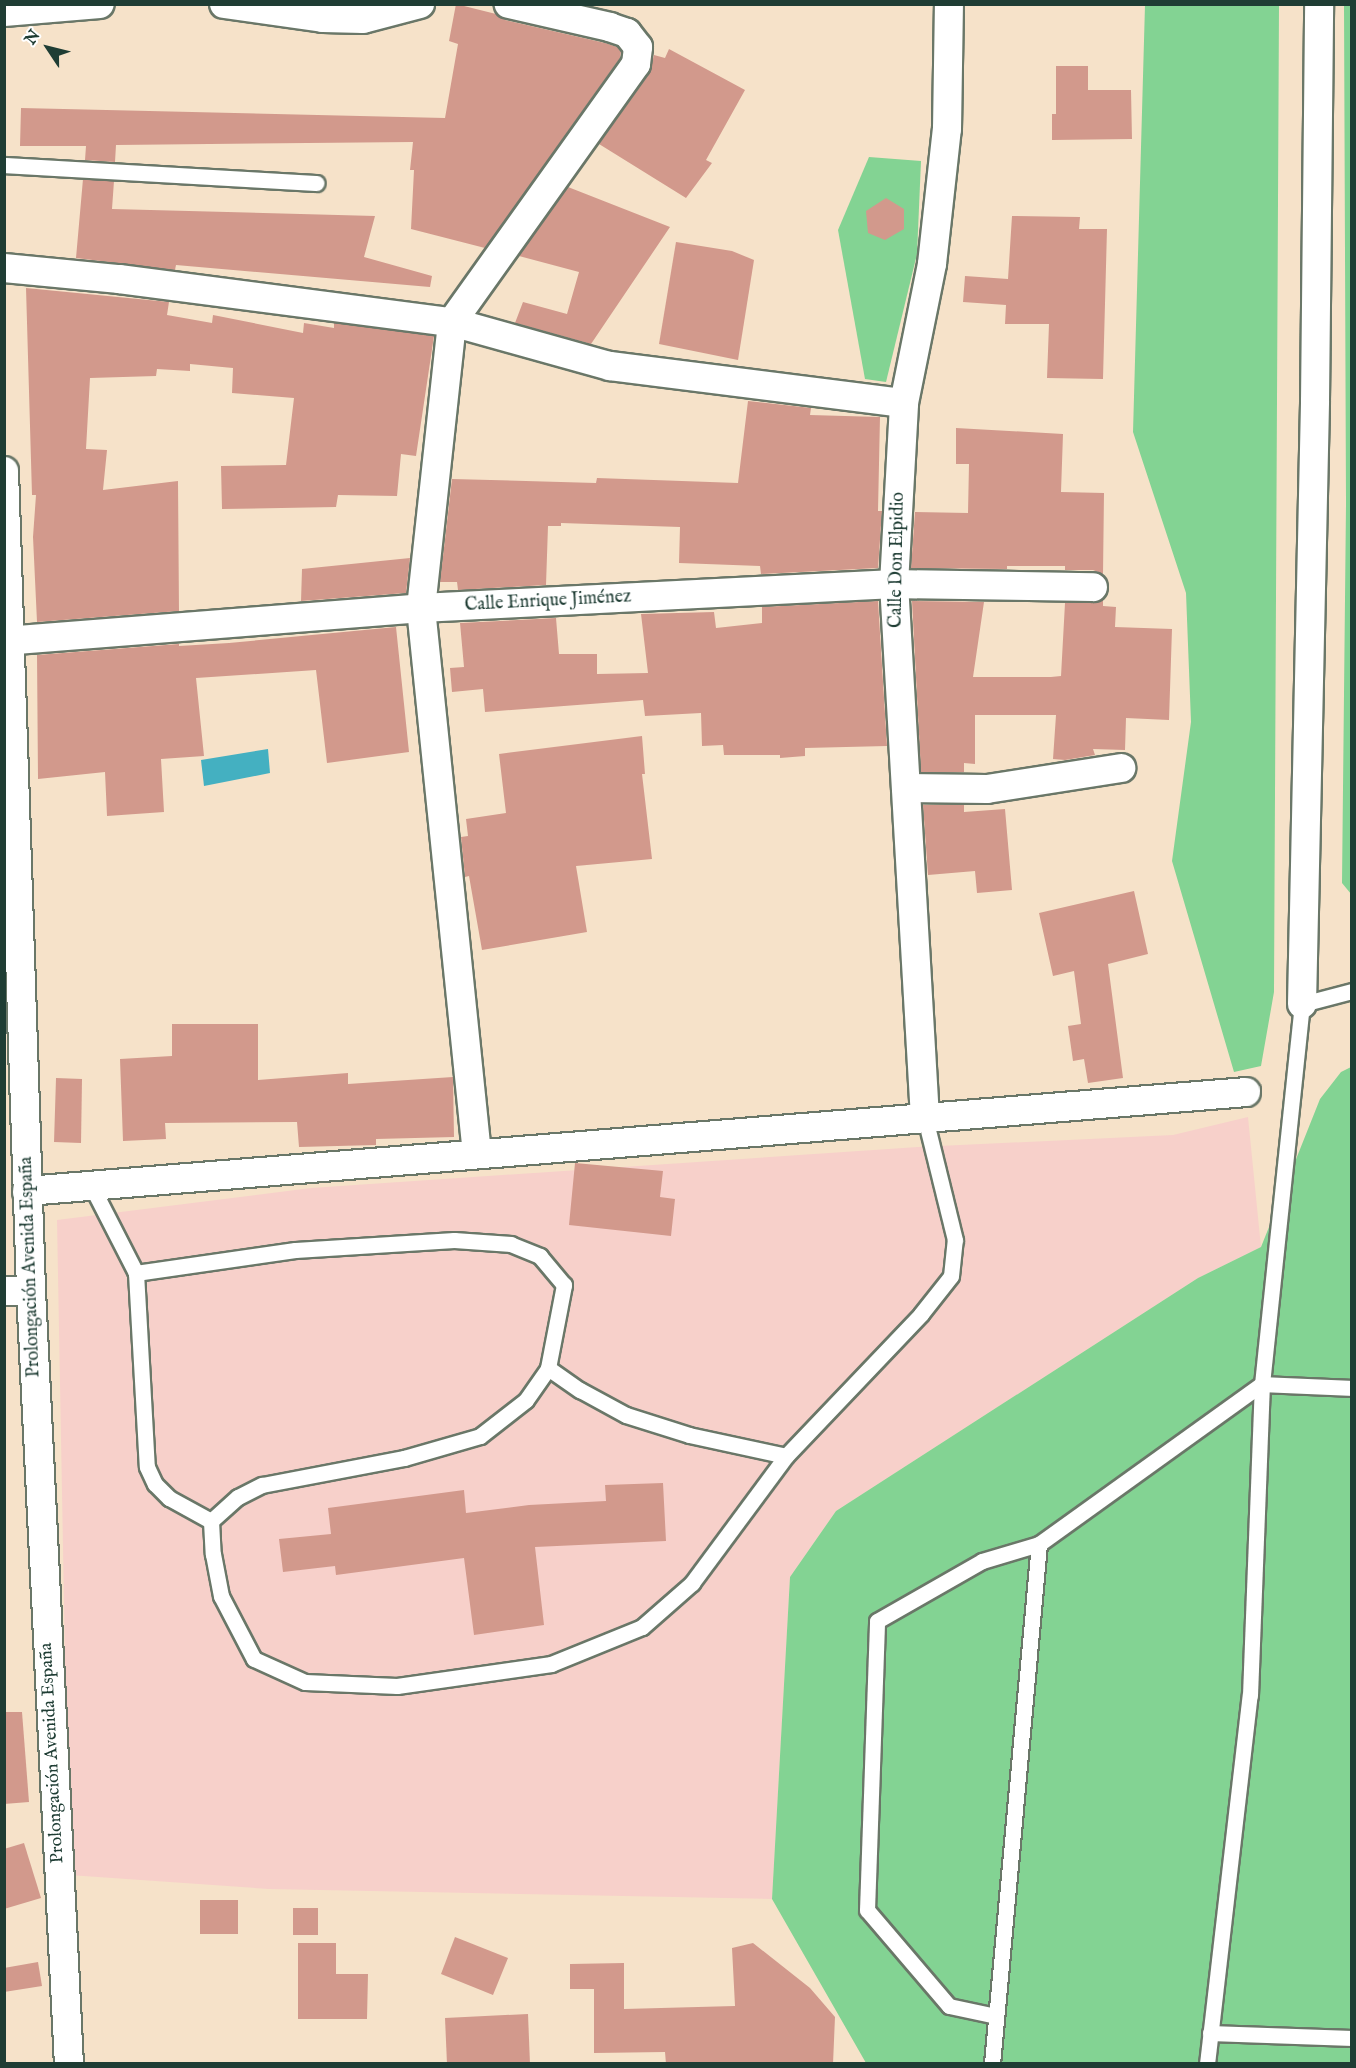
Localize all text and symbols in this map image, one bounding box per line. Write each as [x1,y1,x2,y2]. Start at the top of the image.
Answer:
north arrow [18,18,78,78]
text: N [21,26,45,49]
street label: Calle Don Elpidio [886,492,910,628]
street label: Calle Enrique Jiménez [464,587,632,617]
street label: Prolongación Avenida España [16,1156,46,1378]
street label: Prolongación Avenida España [36,1642,70,1864]

